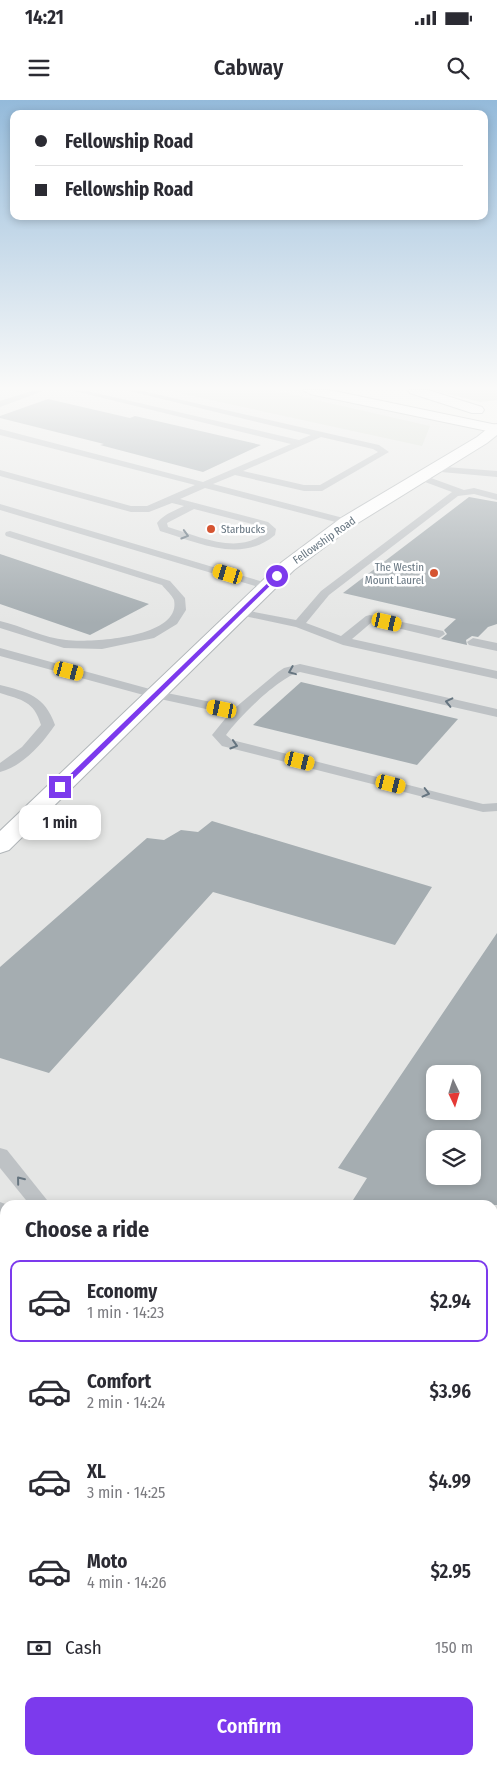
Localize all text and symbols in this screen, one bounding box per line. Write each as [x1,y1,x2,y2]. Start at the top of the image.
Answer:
text: 14:21 [25,6,64,29]
icon: menu [25,54,53,82]
text: Cabway [214,54,283,81]
icon: search [444,54,472,82]
text: Fellowship Road [65,130,193,153]
text: Fellowship Road [65,178,193,201]
street label: Fellowship Road [291,514,358,567]
marker: Starbucks [205,523,217,535]
place label: Starbucks [221,523,266,536]
one-way arrow [181,530,189,540]
place label: The Westin Mount Laurel [365,561,424,587]
car [211,562,244,586]
route start [266,565,288,587]
marker: The Westin Mount Laurel [428,567,440,579]
car [370,611,403,633]
car [52,660,85,682]
one-way arrow [288,665,297,675]
one-way arrow [445,697,454,708]
car [205,699,238,719]
one-way arrow [230,739,238,749]
car [283,750,316,772]
car [374,773,407,795]
route end [49,776,71,798]
one-way arrow [421,787,430,798]
callout: 1 min [19,804,101,840]
text: 1 min [43,813,77,832]
north arrow [426,1065,481,1120]
map controls [426,1065,481,1185]
button: layers [426,1130,481,1185]
one-way arrow [17,1177,26,1186]
text: Choose a ride [25,1216,149,1243]
icon: car [27,1279,72,1324]
text: Economy [87,1280,157,1303]
text: $2.94 [430,1290,471,1313]
text: 1 min · 14:23 [87,1303,164,1322]
icon: car [27,1369,72,1414]
text: Comfort [87,1370,151,1393]
text: $3.96 [429,1380,471,1403]
text: 2 min · 14:24 [87,1393,165,1412]
icon: car [27,1459,72,1504]
text: XL [87,1460,106,1483]
text: $4.99 [429,1470,471,1493]
text: 3 min · 14:25 [87,1483,165,1502]
icon: car [27,1549,72,1594]
text: Moto [87,1550,127,1573]
text: $2.95 [430,1560,471,1583]
text: 4 min · 14:26 [87,1573,167,1592]
icon: cash [25,1634,53,1662]
text: Cash [65,1636,102,1659]
text: 150 m [435,1638,473,1657]
button: Confirm [25,1697,473,1755]

